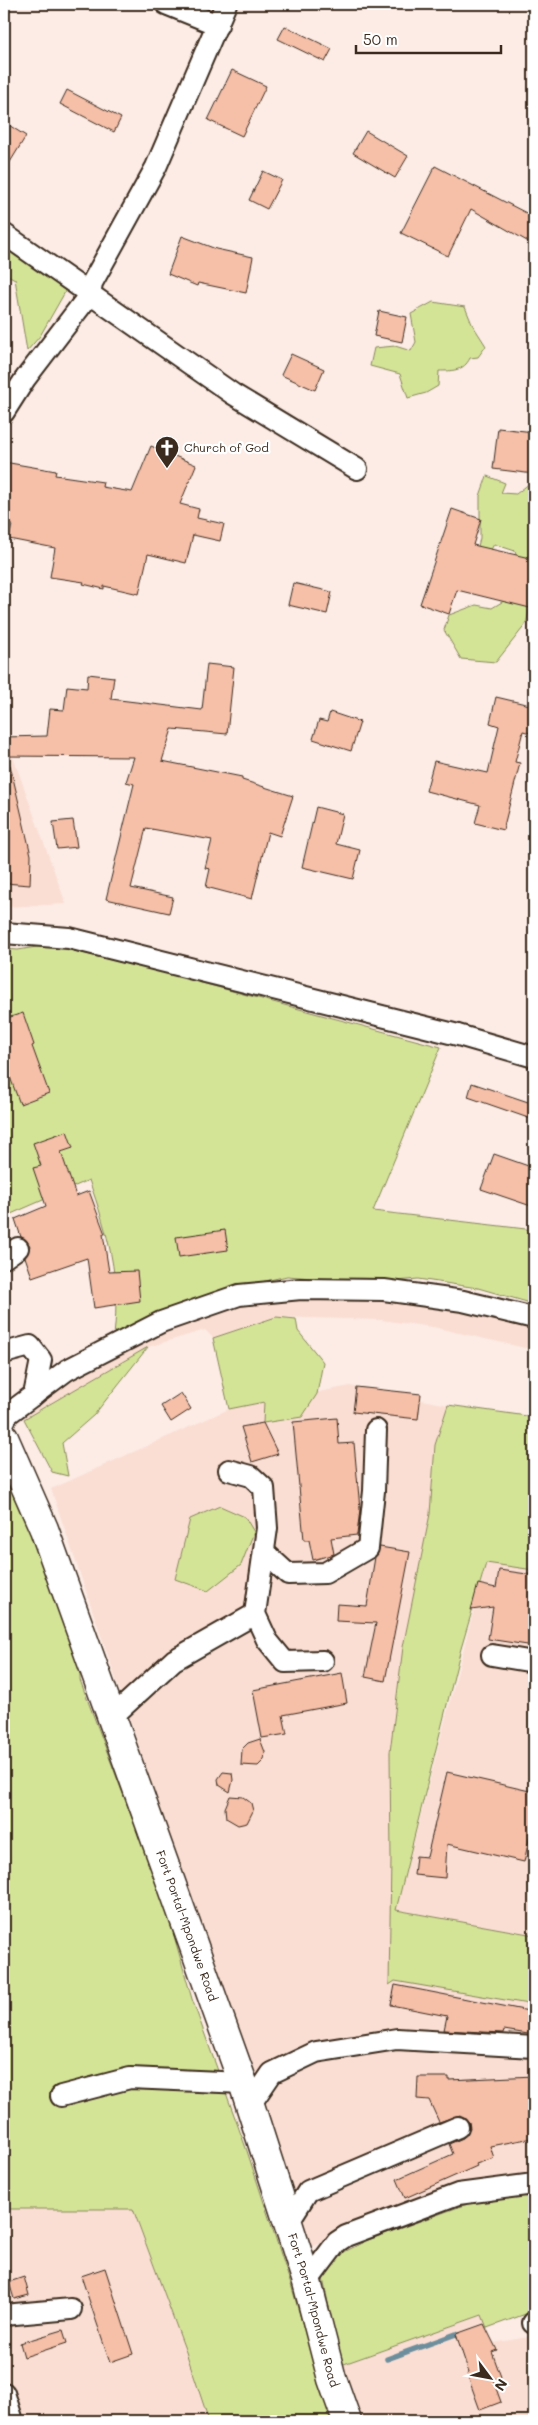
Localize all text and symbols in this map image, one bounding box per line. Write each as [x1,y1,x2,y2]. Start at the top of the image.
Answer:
scale bar [356,22,500,54]
text: 50 m [363,29,398,49]
church icon: Church of God [154,435,180,469]
place label: Church of God [184,439,269,455]
street label: Fort Portal-Mpondwe Road [153,1848,222,2003]
street label: Fort Portal-Mpondwe Road [285,2231,343,2390]
north arrow [466,2352,516,2402]
text: N [491,2376,512,2395]

